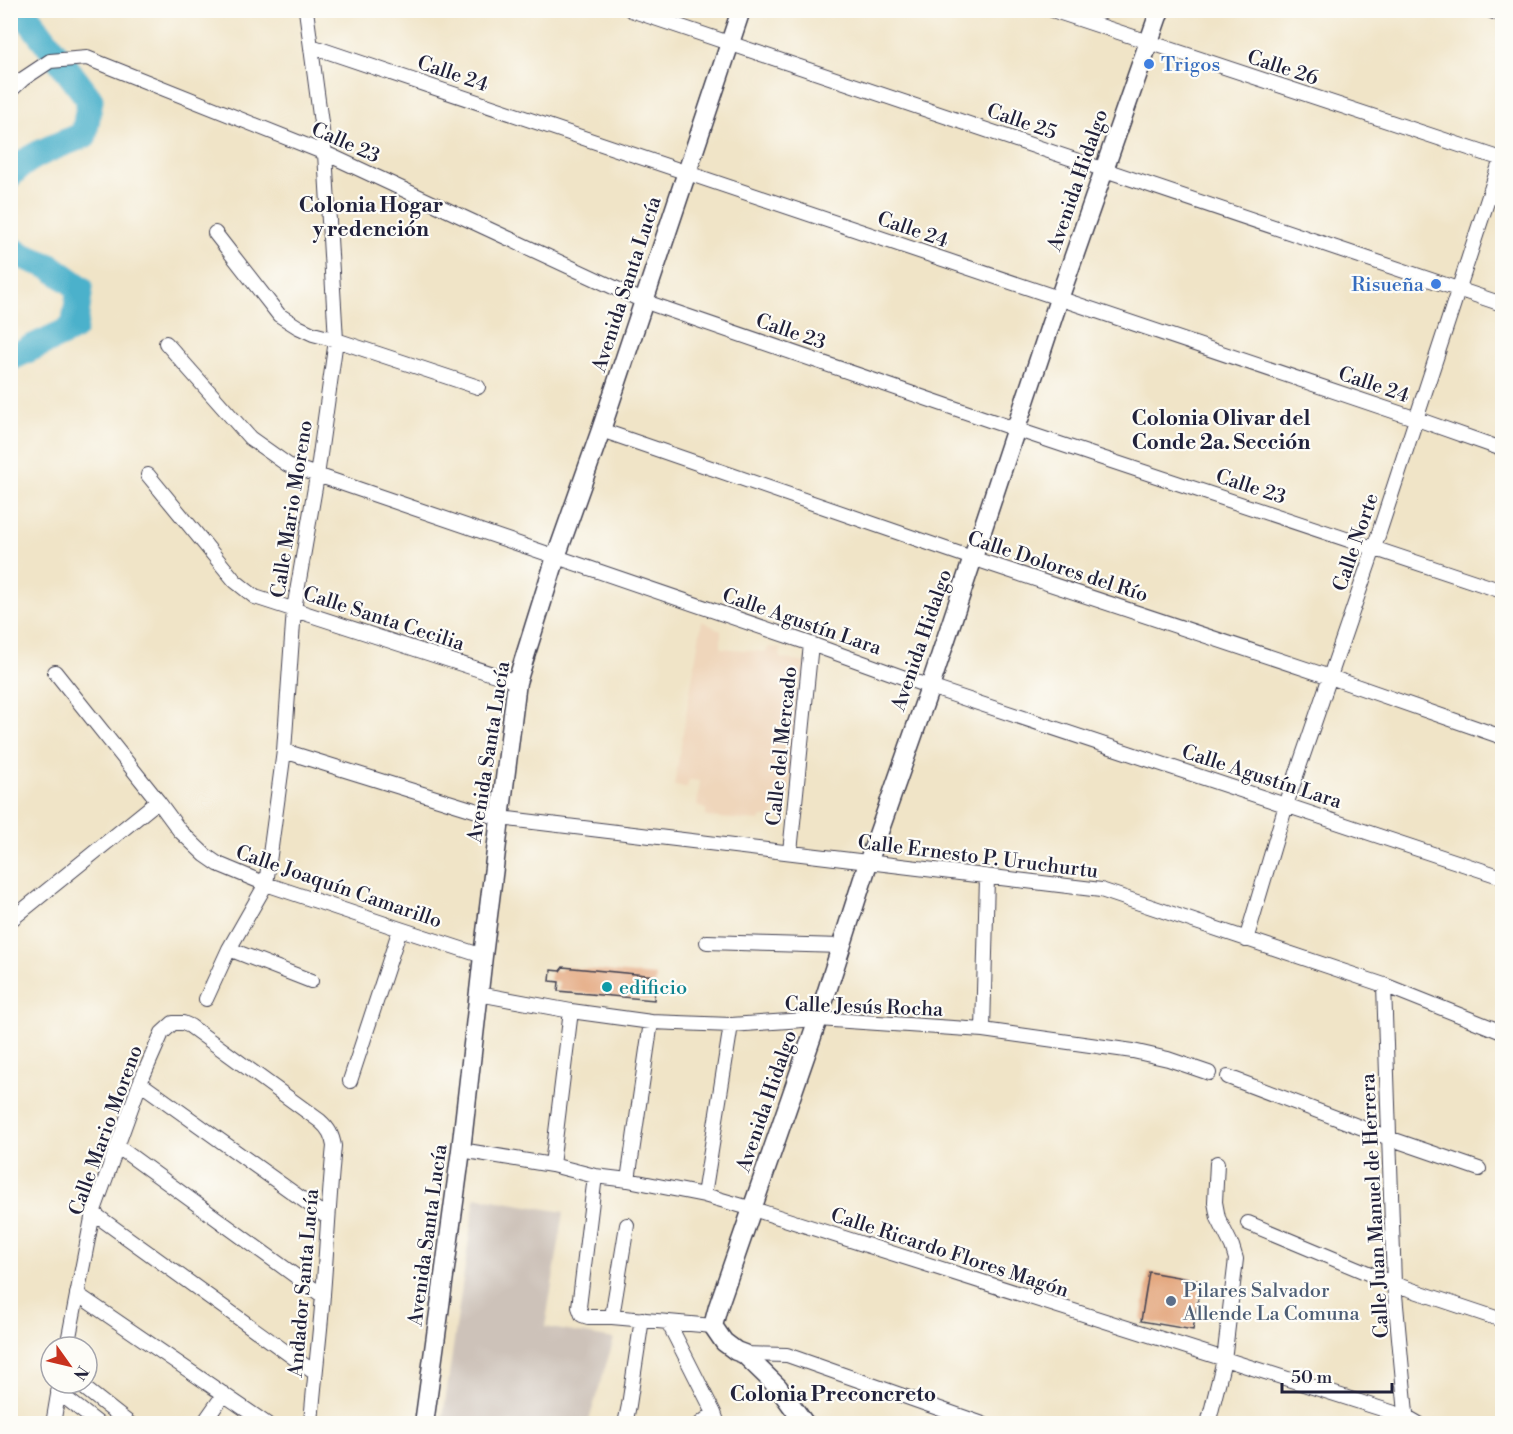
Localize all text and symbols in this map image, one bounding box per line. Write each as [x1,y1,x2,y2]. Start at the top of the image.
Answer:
street label: Calle 26 [1244,45,1321,92]
street label: Calle 24 [414,51,491,98]
place label: Trigos [1161,53,1220,78]
marker: Trigos [1142,57,1156,71]
street label: Calle 25 [983,99,1060,146]
street label: Avenida Hidalgo [1042,106,1114,256]
street label: Calle 23 [307,117,384,170]
district label: Colonia Hogar y redención [299,193,443,243]
street label: Avenida Santa Lucía [587,193,668,376]
street label: Calle 24 [874,207,951,254]
place label: Risueña [1351,273,1425,298]
marker: Risueña [1429,277,1443,291]
street label: Calle 23 [752,309,829,356]
street label: Calle 24 [1335,362,1412,409]
district label: Colonia Olivar del Conde 2a. Sección [1132,406,1311,456]
street label: Calle Mario Moreno [266,419,319,600]
street label: Calle 23 [1212,464,1289,510]
street label: Calle Norte [1328,490,1385,595]
street label: Calle Dolores del Río [964,526,1151,608]
street label: Avenida Hidalgo [886,566,958,716]
street label: Calle Santa Cecilia [300,582,468,658]
street label: Calle Agustín Lara [719,583,885,662]
street label: Avenida Santa Lucía [463,659,516,846]
street label: Calle del Mercado [762,665,803,827]
street label: Calle Agustín Lara [1178,740,1345,815]
street label: Calle Ernesto P. Uruchurtu [856,830,1100,885]
street label: Calle Joaquín Camarillo [232,840,445,934]
place label: edificio [619,976,687,1001]
marker: edificio [600,980,614,994]
street label: Calle Jesús Rocha [784,992,944,1023]
street label: Avenida Hidalgo [731,1027,803,1177]
street label: Calle Mario Moreno [64,1042,149,1219]
street label: Calle Juan Manuel de Herrera [1356,1072,1395,1339]
street label: Avenida Santa Lucía [403,1142,454,1329]
street label: Andador Santa Lucía [284,1187,325,1379]
street label: Calle Ricardo Flores Magón [827,1203,1072,1304]
place label: Pilares Salvador Allende La Comuna [1182,1279,1360,1327]
marker: Pilares Salvador Allende La Comuna [1164,1294,1178,1308]
north arrow [39,1335,99,1395]
scale bar [1282,1356,1392,1394]
text: N [69,1362,92,1384]
text: 50 m [1291,1366,1333,1389]
district label: Colonia Preconcreto [730,1382,936,1408]

